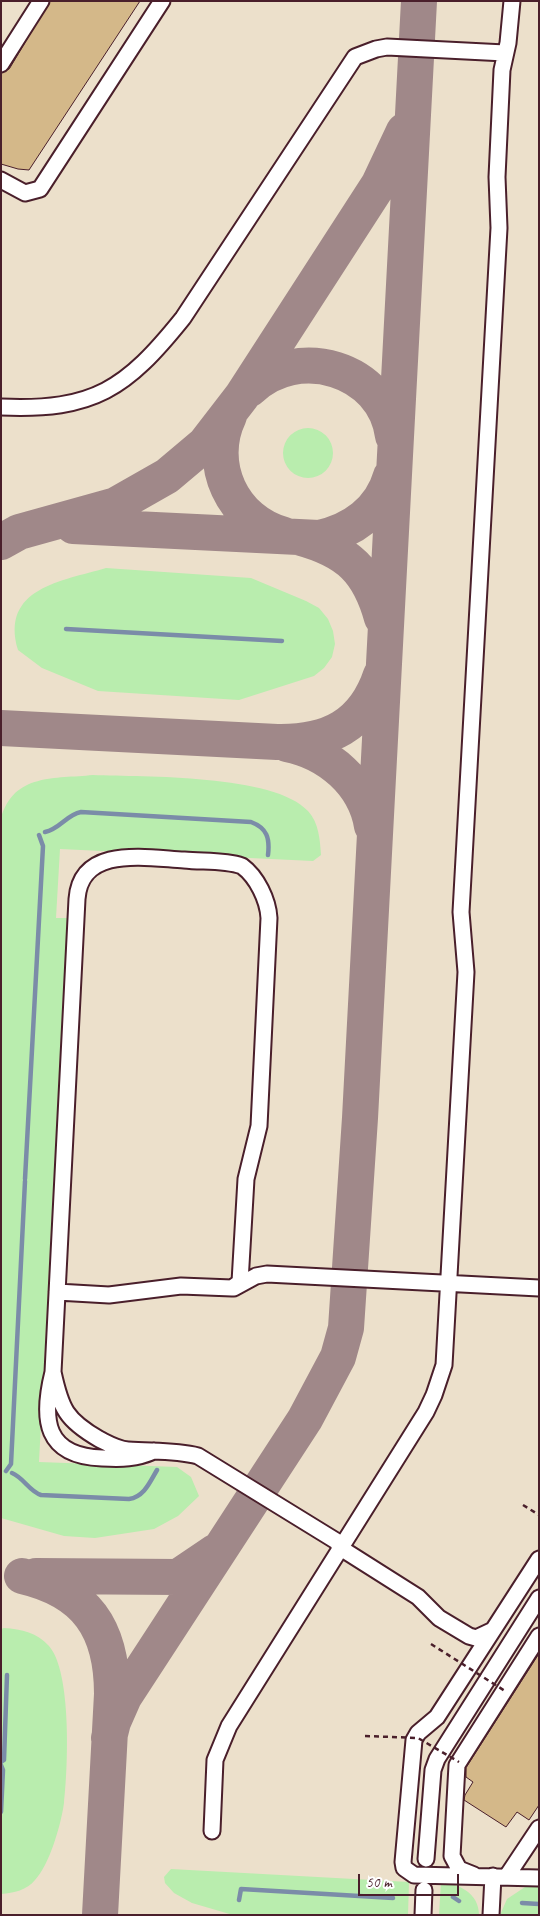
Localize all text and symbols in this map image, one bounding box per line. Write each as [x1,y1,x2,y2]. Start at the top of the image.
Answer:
scale bar [360,1864,461,1896]
text: 50 m [366,1873,392,1892]

